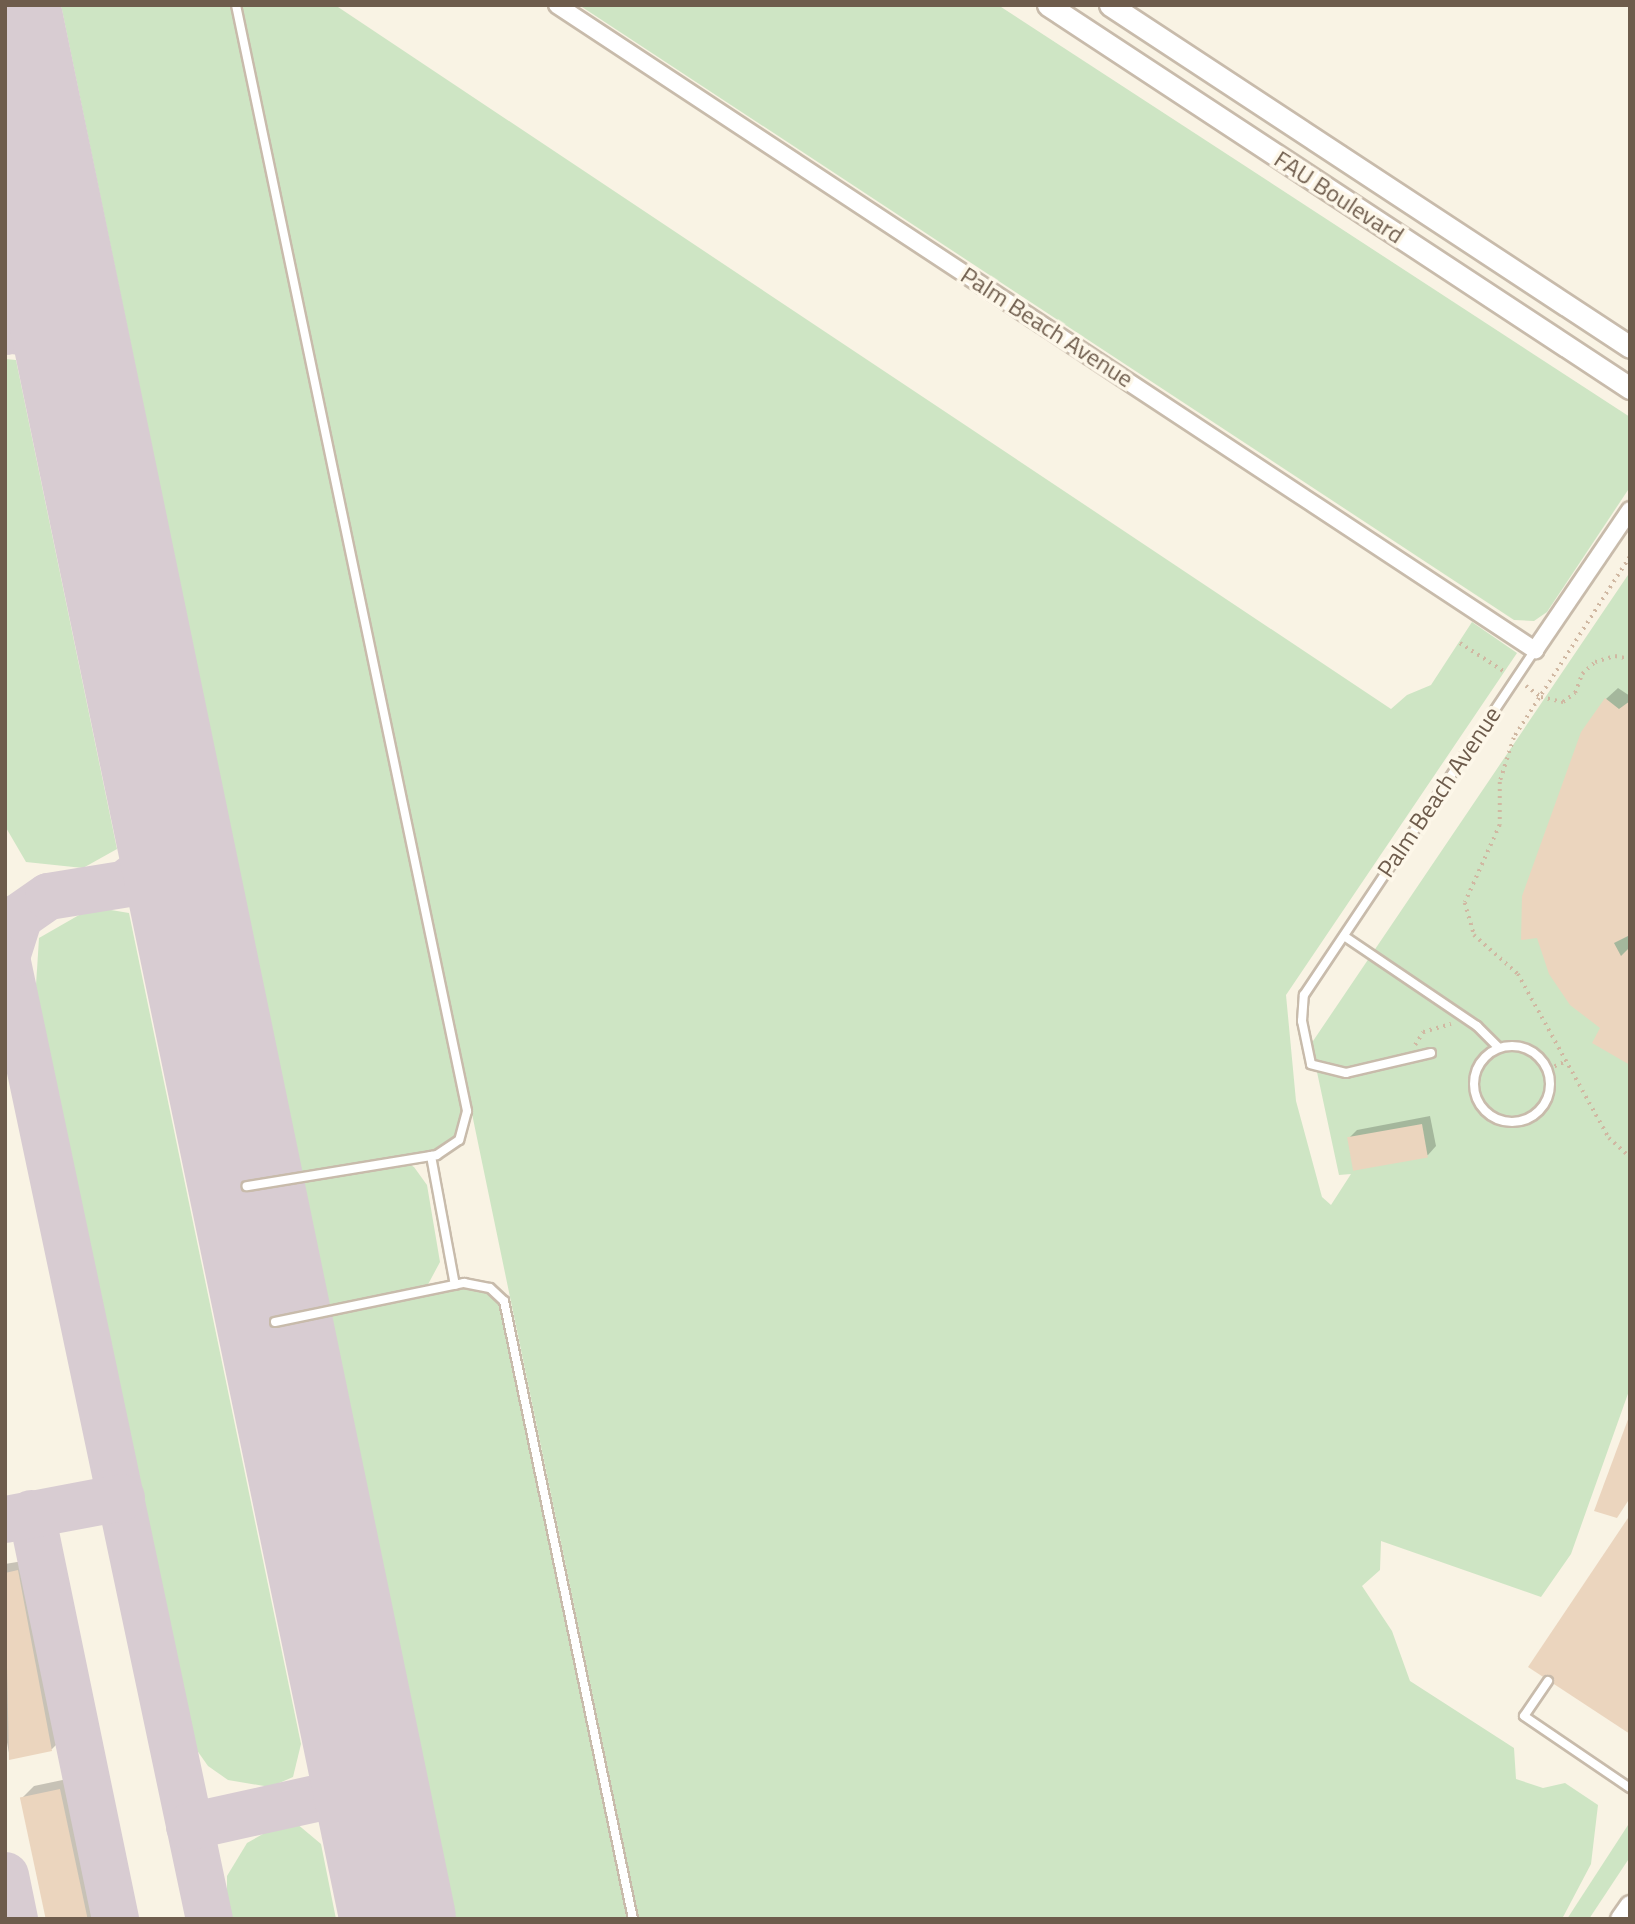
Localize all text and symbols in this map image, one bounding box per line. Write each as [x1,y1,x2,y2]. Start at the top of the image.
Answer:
street label: FAU Boulevard [1269,145,1409,249]
street label: Palm Beach Avenue [955,261,1139,393]
street label: Palm Beach Avenue [1371,701,1507,883]

